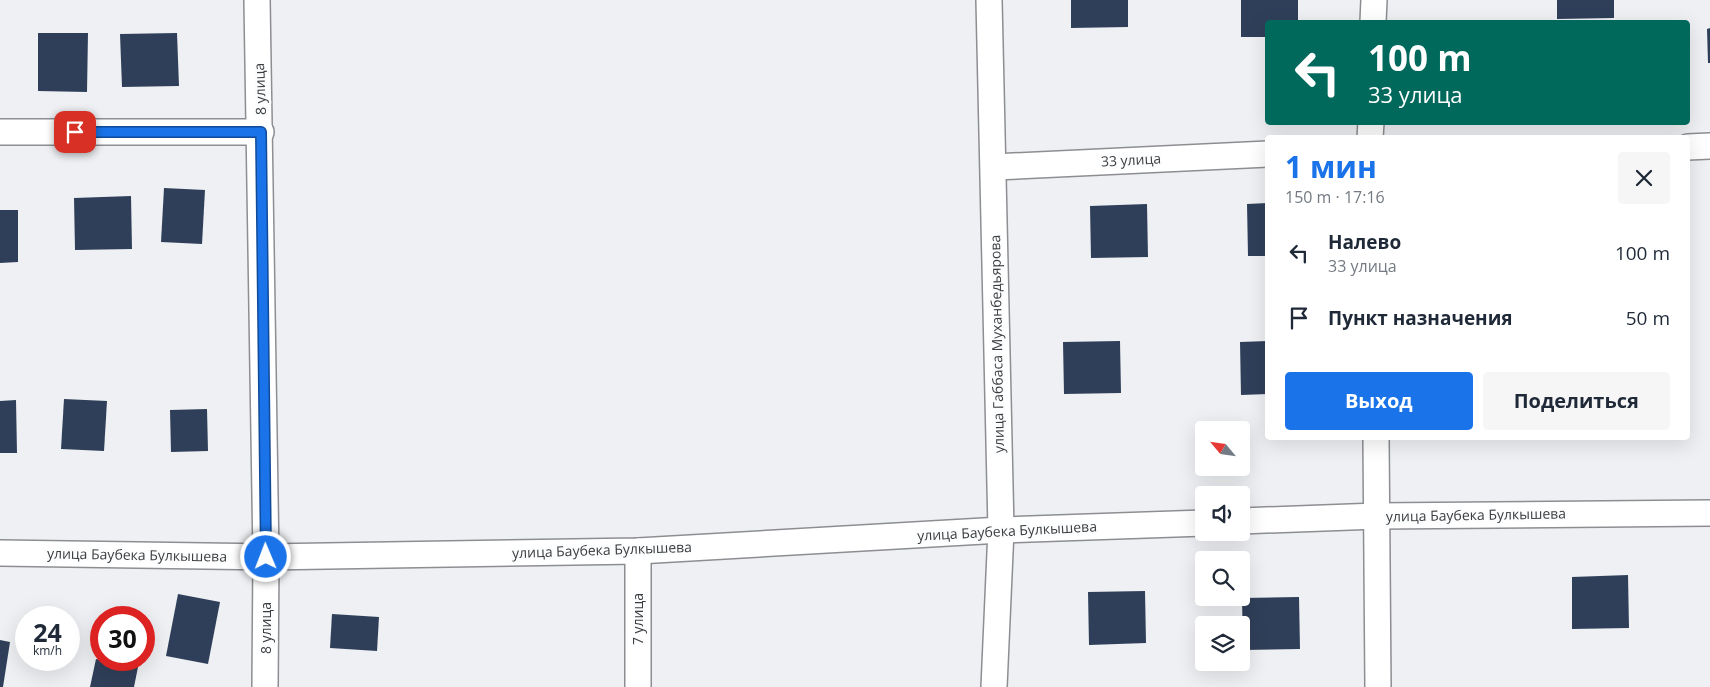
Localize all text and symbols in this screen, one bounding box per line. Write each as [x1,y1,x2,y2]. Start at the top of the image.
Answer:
text: 100 m [1368,34,1472,81]
icon: left [1285,40,1350,105]
street label: 8 улица [249,63,270,115]
text: 33 улица [1368,79,1462,109]
pin [54,111,96,153]
icon: arrive [61,118,89,146]
text: 1 мин [1285,146,1377,187]
street label: 33 улица [1100,148,1161,171]
button: close [1618,152,1670,204]
text: 150 m · 17:16 [1285,186,1385,208]
text: Налево [1328,229,1401,255]
street label: улица Габбаса Муханбедьярова [985,235,1008,453]
icon: left [1285,239,1313,267]
text: 100 m [1615,240,1670,266]
text: 33 улица [1328,255,1397,277]
icon: arrive [1285,304,1313,332]
text: Пункт назначения [1328,305,1513,331]
text: 50 m [1626,305,1670,331]
button: Выход [1285,372,1473,430]
button: Поделиться [1483,372,1670,430]
north arrow [1195,421,1250,476]
map controls [1195,421,1250,671]
button: sound [1195,486,1250,541]
street label: улица Баубека Булкышева [1386,503,1566,526]
street label: улица Баубека Булкышева [917,516,1097,545]
position arrow [239,530,291,582]
street label: улица Баубека Булкышева [512,537,692,562]
street label: улица Баубека Булкышева [47,543,227,566]
button: search [1195,551,1250,606]
street label: 7 улица [628,593,647,645]
street label: 8 улица [256,602,275,654]
speed limit sign: 30 [90,606,155,671]
text: 24 [33,615,62,649]
button: layers [1195,616,1250,671]
text: km/h [33,642,62,659]

